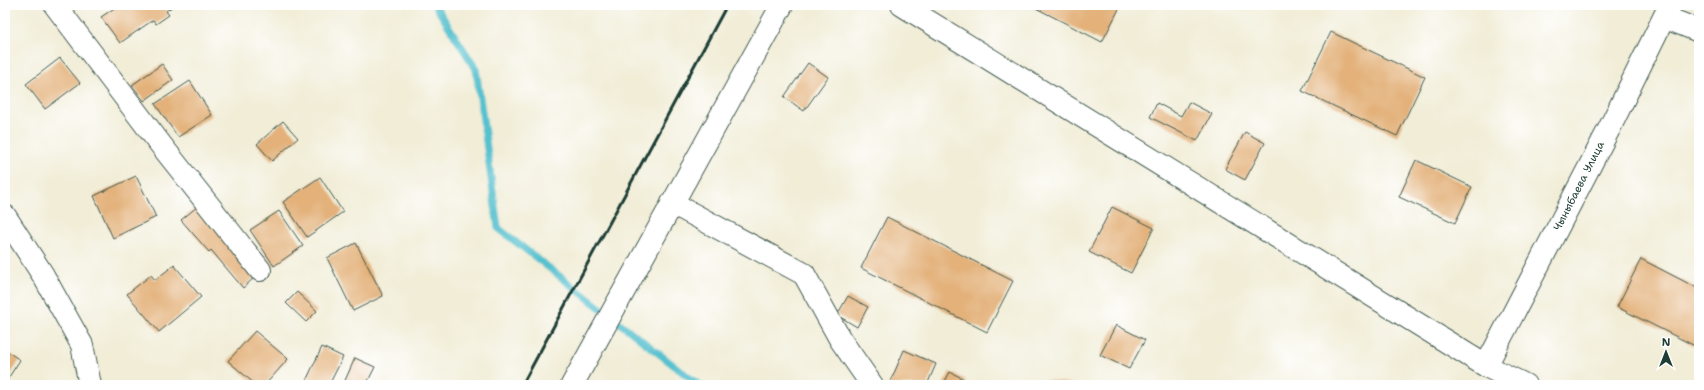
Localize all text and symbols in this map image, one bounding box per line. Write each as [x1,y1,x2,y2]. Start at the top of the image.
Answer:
street label: Чыныбаева Улица [1550,139,1608,233]
north arrow [1646,332,1686,372]
text: N [1662,335,1671,350]

